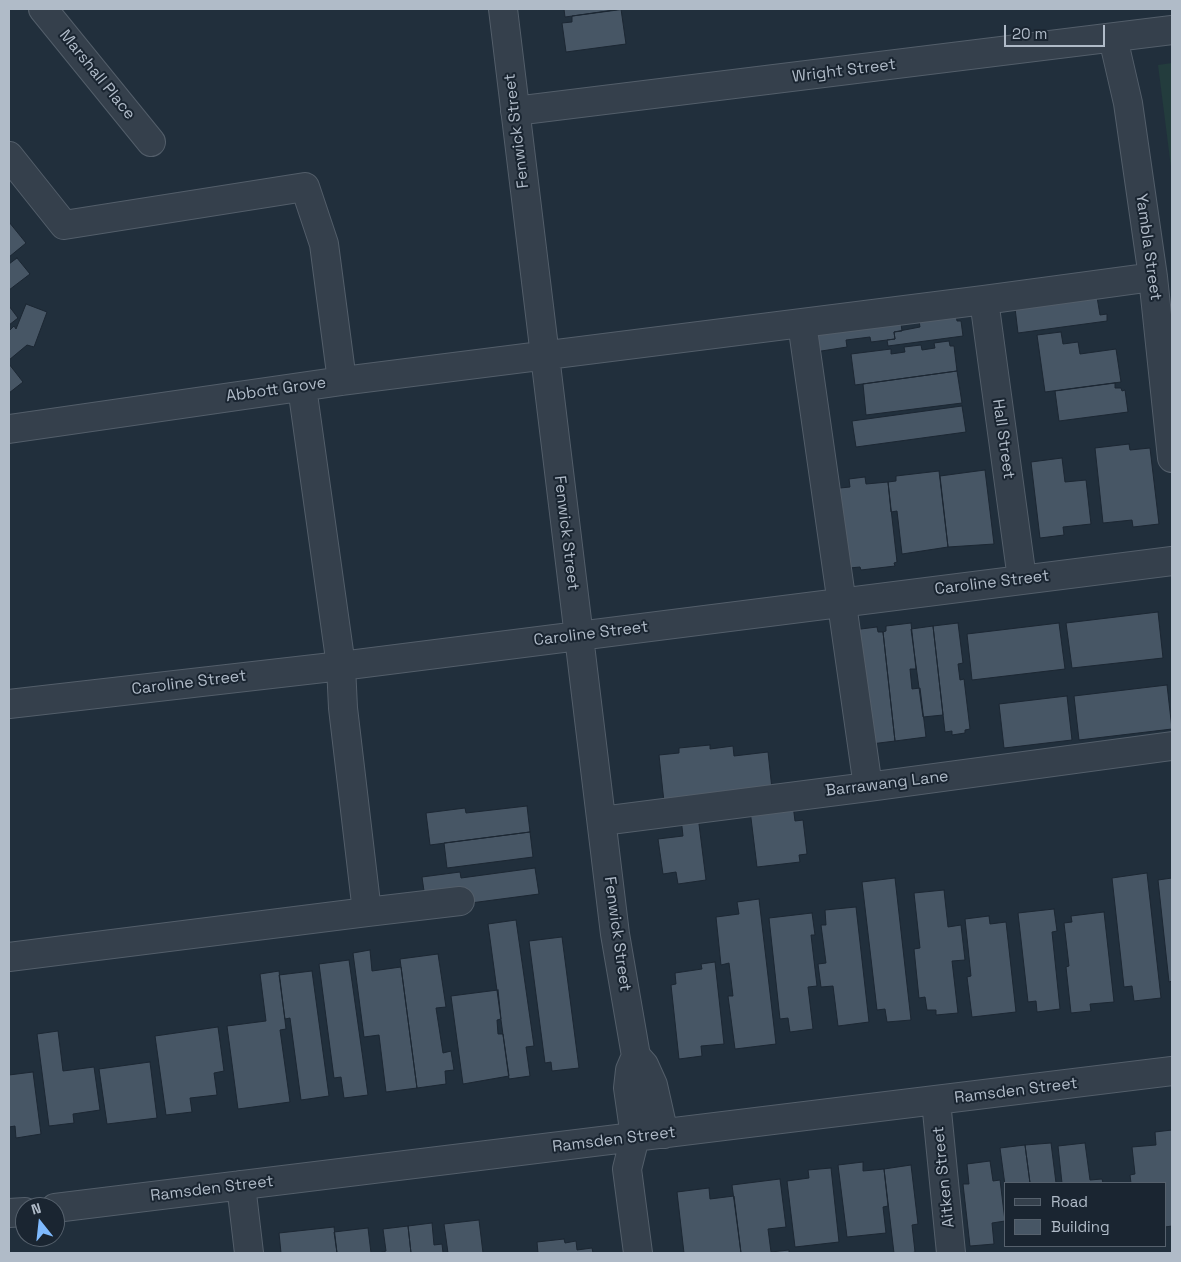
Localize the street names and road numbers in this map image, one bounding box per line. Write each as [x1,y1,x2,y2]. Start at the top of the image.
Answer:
street label: Marshall Place [55,26,139,124]
street label: Wright Street [791,55,897,87]
street label: Fenwick Street [500,72,534,190]
street label: Yambla Street [1131,192,1165,302]
street label: Abbott Grove [225,373,327,407]
street label: Hall Street [988,398,1018,480]
street label: Fenwick Street [549,474,583,592]
street label: Caroline Street [934,566,1050,600]
street label: Caroline Street [533,617,649,651]
street label: Caroline Street [131,666,247,700]
street label: Barrawang Lane [824,767,950,801]
street label: Fenwick Street [599,875,635,993]
street label: Ramsden Street [953,1074,1079,1108]
street label: Ramsden Street [551,1123,677,1157]
street label: Aitken Street [929,1125,959,1229]
street label: Ramsden Street [149,1172,275,1206]

